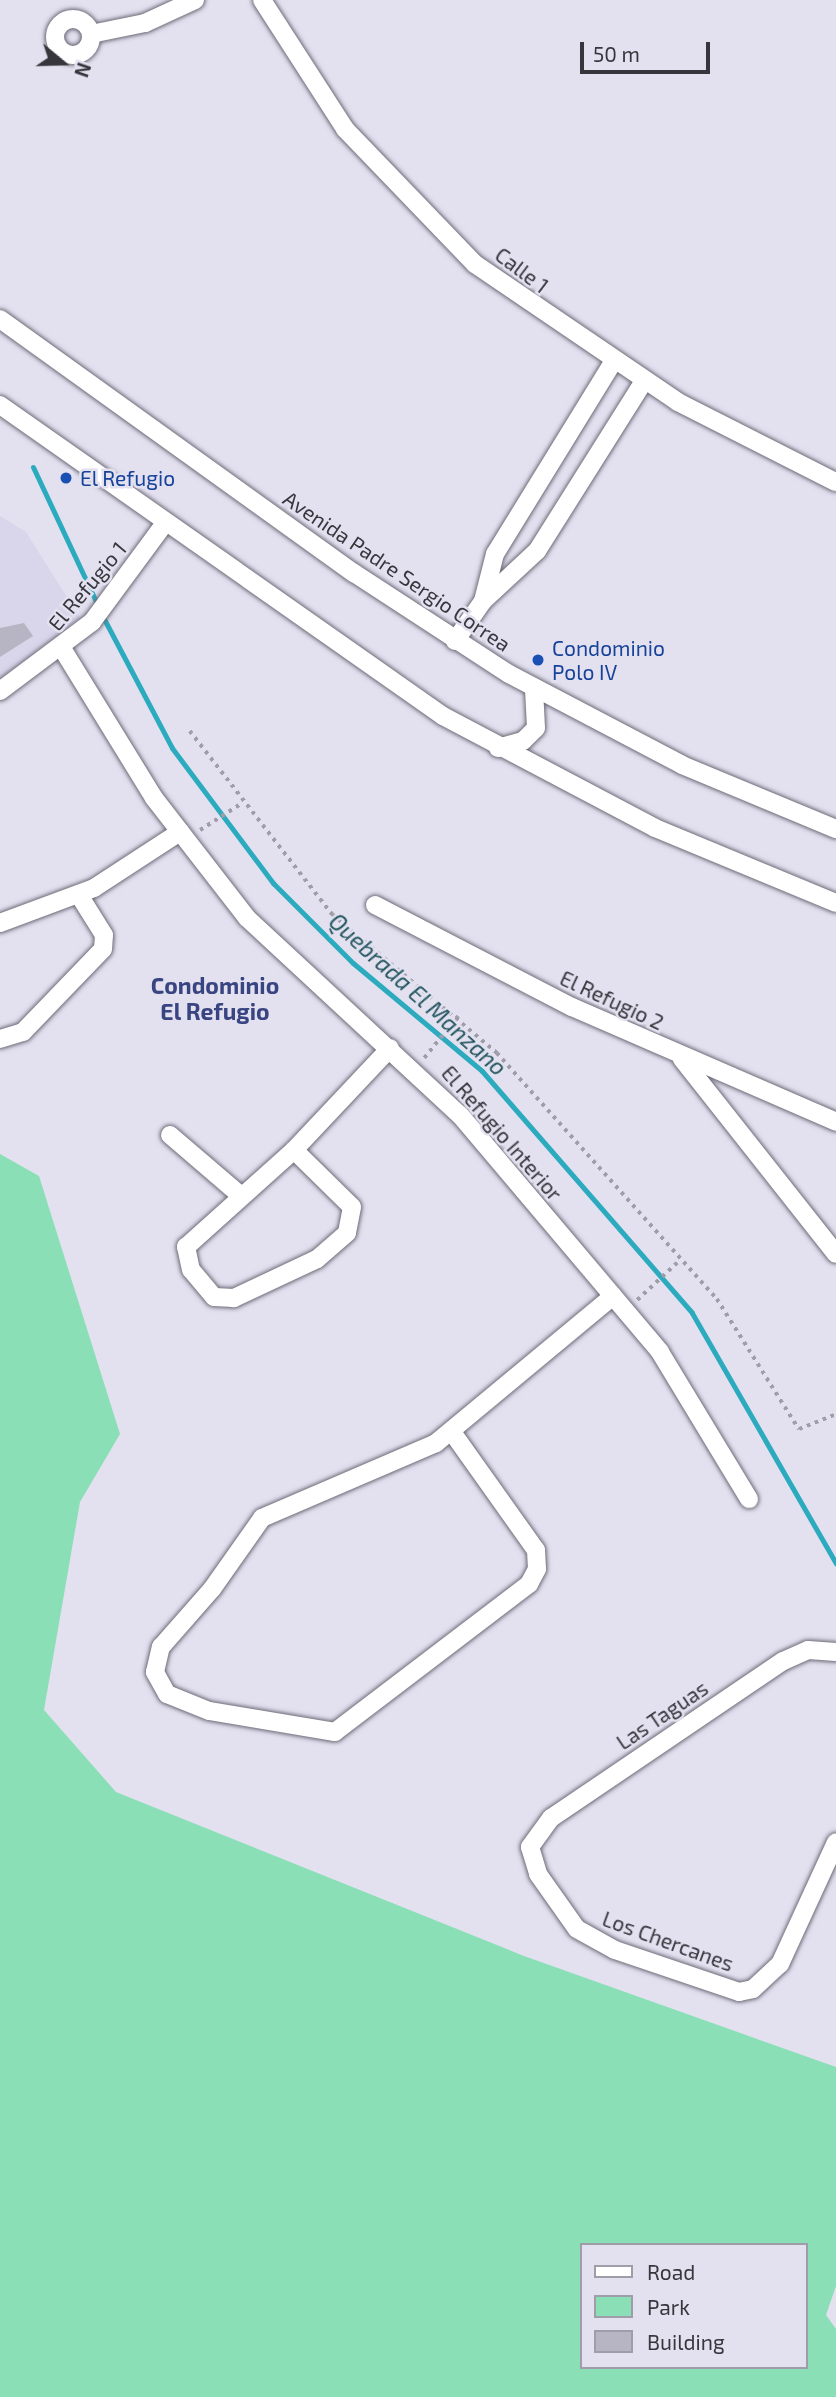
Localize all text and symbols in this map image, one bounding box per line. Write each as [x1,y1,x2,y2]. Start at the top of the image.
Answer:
north arrow [28,28,98,98]
scale bar [584,28,714,72]
text: 50 m [593,41,640,66]
text: N [70,60,96,80]
street label: Calle 1 [490,242,554,298]
place label: El Refugio [80,465,176,491]
marker: El Refugio [58,470,74,486]
street label: Avenida Padre Sergio Correa [279,485,515,657]
street label: El Refugio 1 [42,536,132,636]
place label: Condominio Polo IV [552,635,665,685]
marker: Condominio Polo IV [530,652,546,668]
water label: Quebrada El Manzano [323,907,513,1081]
street label: El Refugio 2 [556,965,668,1035]
district label: Condominio El Refugio [151,971,279,1025]
street label: El Refugio Interior [436,1060,568,1206]
street label: Las Taguas [611,1675,713,1755]
street label: Los Chercanes [599,1906,737,1976]
legend [580,2243,808,2369]
text: Road [647,2259,695,2284]
text: Park [647,2294,690,2319]
text: Building [647,2329,725,2354]

